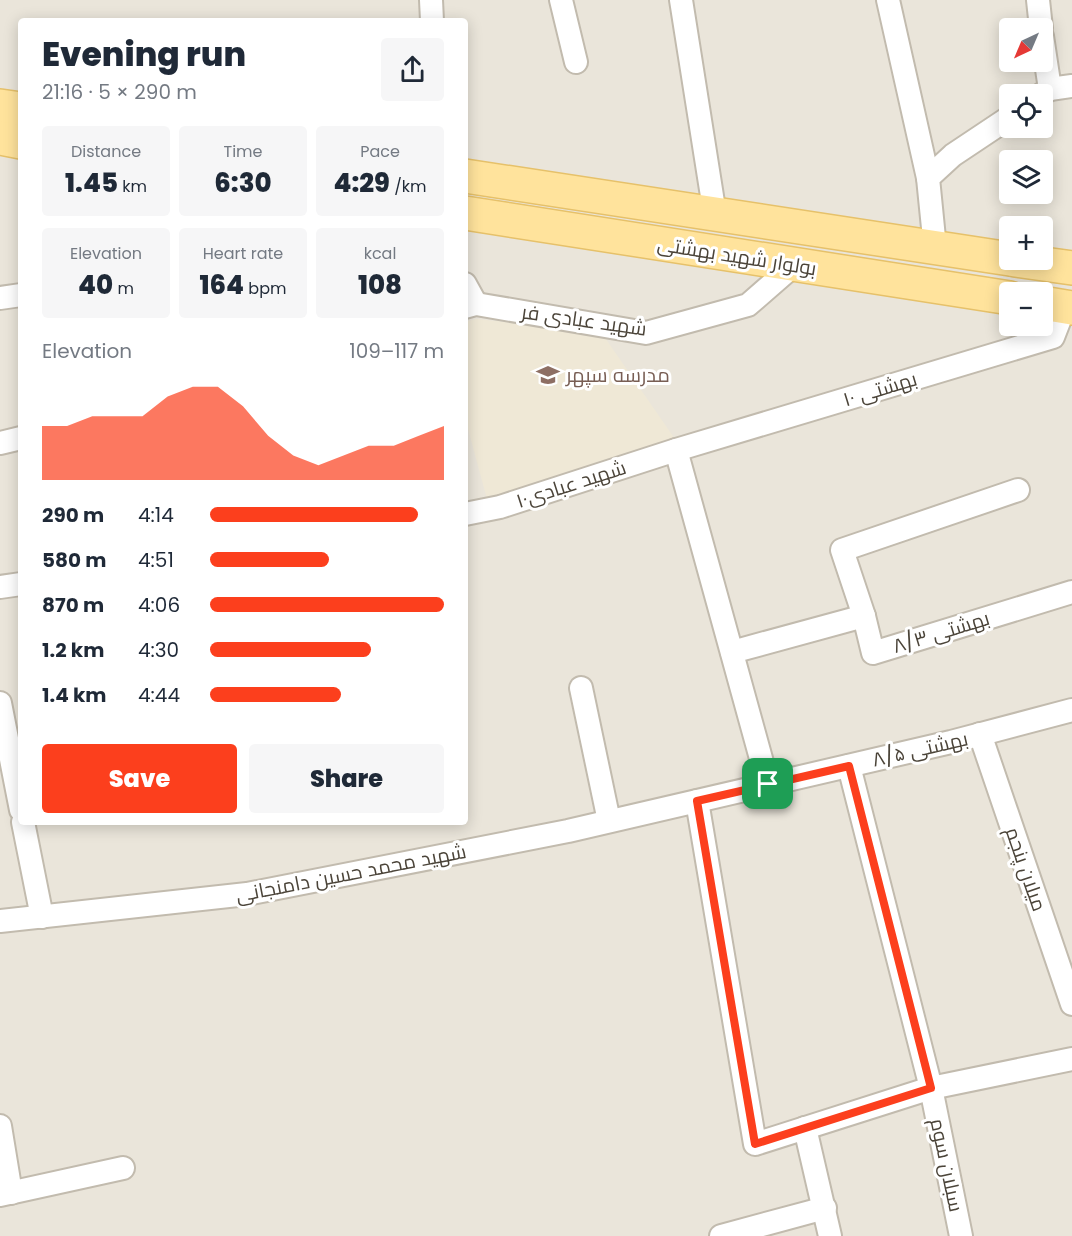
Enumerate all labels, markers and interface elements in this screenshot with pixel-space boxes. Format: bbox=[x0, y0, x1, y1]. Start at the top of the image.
north arrow bbox=[999, 18, 1053, 72]
map controls bbox=[999, 18, 1053, 336]
text: Evening run bbox=[42, 31, 246, 78]
button: share bbox=[381, 38, 444, 101]
text: 21:16 · 5 × 290 m bbox=[42, 78, 197, 106]
button: locate bbox=[999, 84, 1053, 138]
text: Distance bbox=[71, 140, 141, 163]
text: Time bbox=[224, 140, 263, 163]
text: Pace bbox=[360, 140, 400, 163]
button: layers bbox=[999, 150, 1053, 204]
text: 1.45 bbox=[65, 165, 118, 201]
text: 6:30 bbox=[214, 165, 272, 201]
text: 4:29 bbox=[334, 165, 390, 201]
text: km bbox=[118, 175, 147, 198]
text: /km bbox=[390, 175, 426, 198]
button: + bbox=[999, 216, 1053, 270]
street label: بولوار شهید بهشتی bbox=[655, 230, 819, 282]
text: Elevation bbox=[70, 242, 142, 265]
text: Heart rate bbox=[203, 242, 283, 265]
text: kcal bbox=[364, 242, 396, 265]
text: 40 bbox=[78, 267, 113, 303]
text: 164 bbox=[200, 267, 244, 303]
text: 108 bbox=[358, 267, 402, 303]
text: m bbox=[113, 277, 134, 300]
text: bpm bbox=[244, 277, 286, 300]
button: − bbox=[999, 282, 1053, 336]
street label: شهید عبادی فر bbox=[519, 297, 649, 343]
text: Elevation bbox=[42, 337, 132, 365]
text: 109–117 m bbox=[349, 337, 444, 365]
place label: مدرسه سپهر bbox=[565, 361, 670, 389]
school or university icon: مدرسه سپهر bbox=[535, 362, 561, 388]
street label: بهشتی ۱۰ bbox=[840, 365, 920, 413]
street label: شهید عبادی۱۰ bbox=[512, 453, 630, 515]
text: 290 m bbox=[42, 501, 104, 529]
text: 4:14 bbox=[138, 501, 174, 529]
text: 580 m bbox=[42, 546, 106, 574]
text: 4:51 bbox=[138, 546, 174, 574]
text: 870 m bbox=[42, 591, 104, 619]
text: 4:06 bbox=[138, 591, 180, 619]
street label: بهشتی ۸/۳ bbox=[889, 604, 993, 660]
text: 1.2 km bbox=[42, 636, 104, 664]
text: 4:30 bbox=[138, 636, 179, 664]
text: 1.4 km bbox=[42, 681, 106, 709]
text: 4:44 bbox=[138, 681, 180, 709]
street label: بهشتی ۸/۵ bbox=[869, 724, 971, 774]
button: Save bbox=[42, 744, 237, 813]
button: Share bbox=[249, 744, 444, 813]
pin bbox=[742, 758, 793, 809]
icon: arrive bbox=[751, 767, 784, 800]
street label: میلان پنجم bbox=[999, 823, 1053, 915]
street label: شهید محمد حسین دامنجانی bbox=[233, 837, 469, 909]
street label: سبلان سوم bbox=[923, 1116, 971, 1214]

